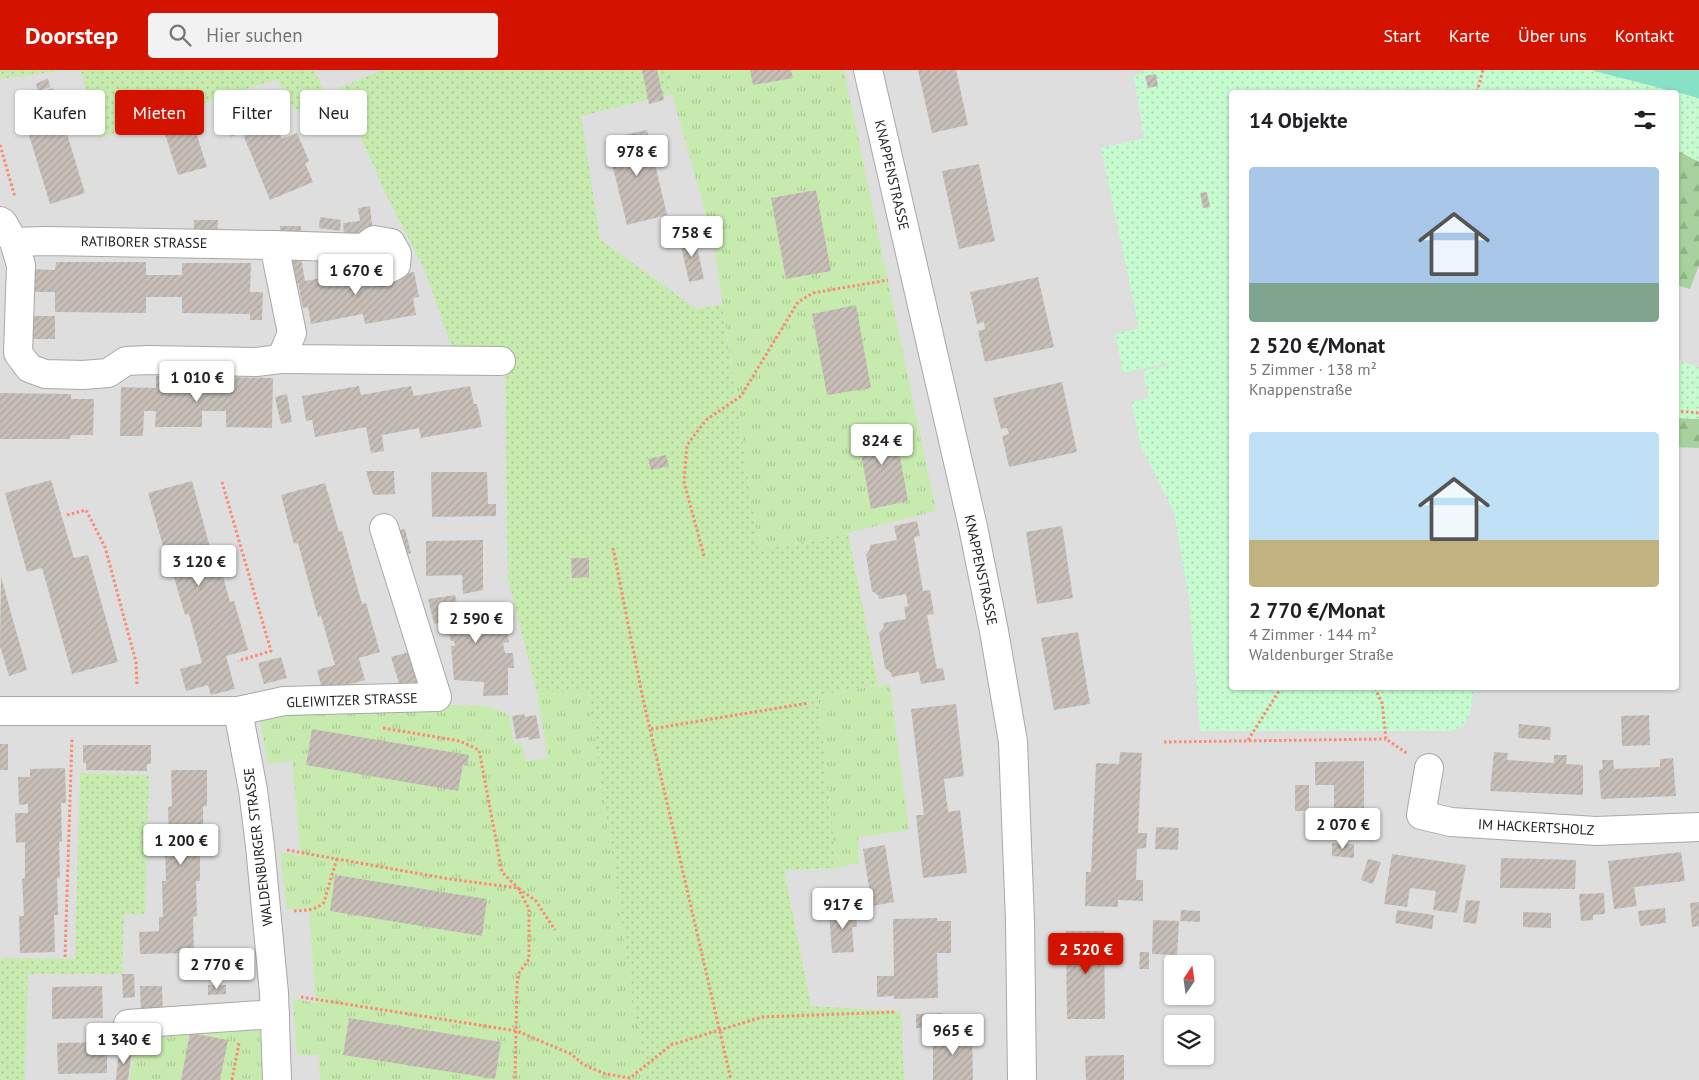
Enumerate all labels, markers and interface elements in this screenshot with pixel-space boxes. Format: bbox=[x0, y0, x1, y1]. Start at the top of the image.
search box bbox=[148, 13, 498, 58]
text: Doorstep bbox=[25, 20, 118, 51]
icon: search bbox=[166, 21, 194, 49]
text: Hier suchen bbox=[206, 23, 303, 47]
text: Start bbox=[1383, 24, 1421, 47]
text: Karte bbox=[1449, 24, 1490, 47]
text: Über uns bbox=[1518, 24, 1587, 47]
text: Kontakt bbox=[1615, 24, 1674, 47]
chip: Kaufen bbox=[15, 90, 105, 135]
chip: Mieten bbox=[115, 90, 204, 135]
chip: Filter bbox=[214, 90, 290, 135]
chip: Neu bbox=[300, 90, 367, 135]
icon: filters bbox=[1631, 106, 1659, 134]
text: 14 Objekte bbox=[1249, 107, 1348, 134]
street label: KNAPPENSTRASSE bbox=[871, 118, 913, 232]
pin: 978 € bbox=[602, 134, 672, 177]
text: 978 € bbox=[617, 141, 657, 161]
icon: home bbox=[1409, 199, 1499, 289]
pin: 758 € bbox=[657, 216, 727, 258]
text: 758 € bbox=[672, 222, 712, 242]
street label: RATIBORER STRASSE bbox=[81, 232, 207, 252]
pin: 1 670 € bbox=[310, 254, 402, 296]
text: 1 670 € bbox=[329, 260, 383, 280]
text: 2 520 €/Monat bbox=[1249, 332, 1385, 359]
text: 5 Zimmer · 138 m² bbox=[1249, 359, 1377, 379]
pin: 1 010 € bbox=[151, 360, 243, 403]
text: 1 010 € bbox=[170, 367, 224, 387]
text: Knappenstraße bbox=[1249, 379, 1352, 399]
pin: 824 € bbox=[847, 424, 917, 466]
text: 824 € bbox=[862, 430, 902, 450]
icon: home bbox=[1409, 464, 1499, 554]
street label: KNAPPENSTRASSE bbox=[961, 513, 1001, 627]
pin: 3 120 € bbox=[153, 544, 245, 587]
text: 3 120 € bbox=[172, 551, 226, 571]
text: 2 770 €/Monat bbox=[1249, 597, 1385, 624]
pin: 2 590 € bbox=[430, 602, 522, 644]
text: 2 590 € bbox=[449, 608, 503, 628]
text: 4 Zimmer · 144 m² bbox=[1249, 624, 1377, 644]
text: Waldenburger Straße bbox=[1249, 644, 1394, 664]
street label: GLEIWITZER STRASSE bbox=[286, 689, 418, 711]
street label: WALDENBURGER STRASSE bbox=[239, 767, 277, 927]
pin: 2 070 € bbox=[1297, 808, 1389, 850]
text: 2 070 € bbox=[1316, 814, 1370, 834]
street label: IM HACKERTSHOLZ bbox=[1477, 815, 1595, 839]
pin: 1 200 € bbox=[135, 824, 227, 866]
text: 1 200 € bbox=[154, 830, 208, 850]
pin: 917 € bbox=[808, 888, 878, 930]
text: 917 € bbox=[823, 894, 863, 914]
pin: 2 520 € bbox=[1040, 932, 1132, 975]
text: 2 520 € bbox=[1059, 939, 1113, 959]
pin: 2 770 € bbox=[171, 948, 263, 990]
text: 2 770 € bbox=[190, 954, 244, 974]
north arrow bbox=[1164, 955, 1214, 1005]
map controls bbox=[1164, 955, 1214, 1065]
pin: 965 € bbox=[918, 1014, 988, 1056]
button: layers bbox=[1164, 1015, 1214, 1065]
text: 965 € bbox=[933, 1020, 973, 1040]
pin: 1 340 € bbox=[78, 1022, 170, 1065]
text: 1 340 € bbox=[97, 1029, 151, 1049]

